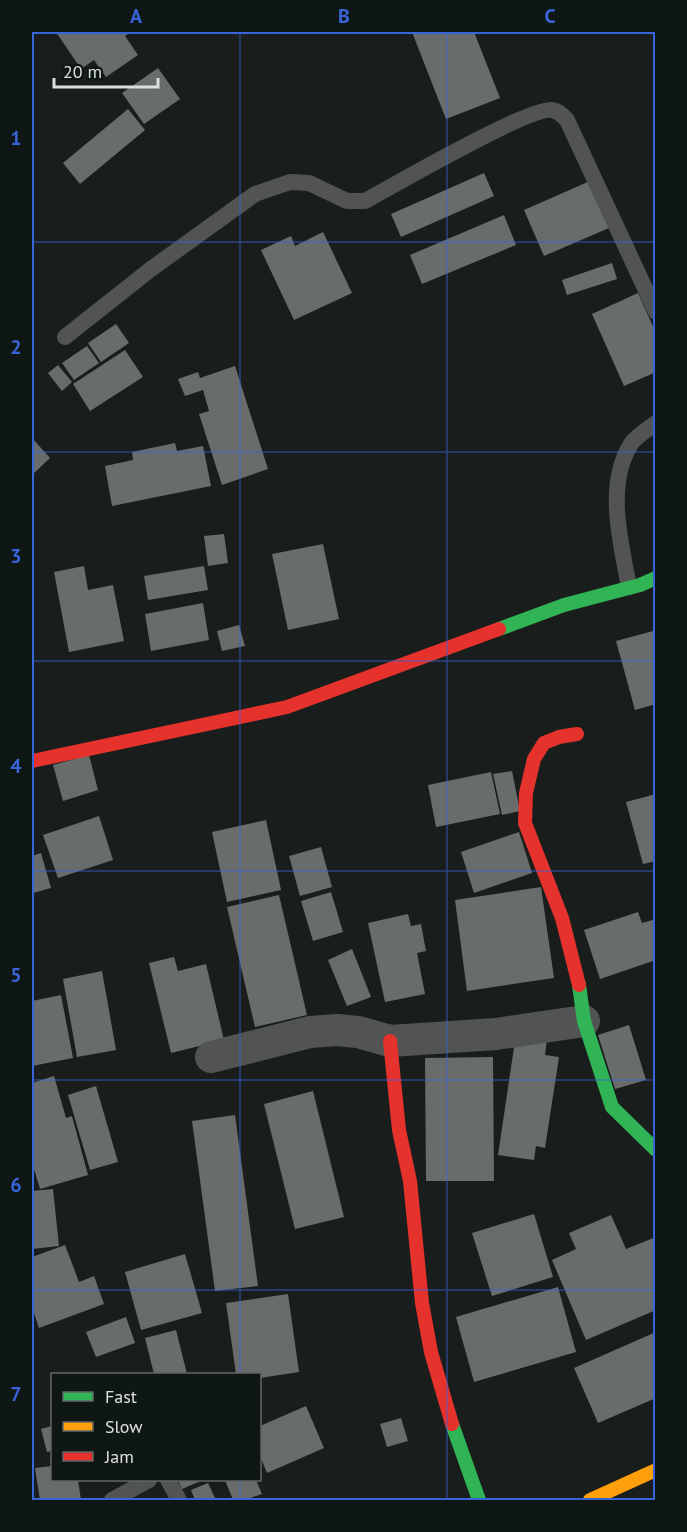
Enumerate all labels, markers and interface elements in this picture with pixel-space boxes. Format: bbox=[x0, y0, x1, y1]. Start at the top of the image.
text: A bbox=[130, 3, 143, 29]
text: B bbox=[338, 3, 350, 29]
text: C bbox=[544, 3, 556, 29]
scale bar bbox=[54, 51, 158, 89]
text: 20 m bbox=[63, 60, 102, 83]
text: 1 bbox=[10, 125, 22, 151]
text: 2 bbox=[10, 334, 22, 360]
text: 3 bbox=[10, 543, 22, 569]
text: 4 bbox=[10, 753, 22, 779]
text: 5 bbox=[10, 962, 22, 988]
text: 6 bbox=[10, 1172, 22, 1198]
legend bbox=[51, 1373, 261, 1481]
text: 7 bbox=[10, 1381, 22, 1407]
text: Fast bbox=[105, 1385, 137, 1408]
text: Slow bbox=[105, 1415, 143, 1438]
text: Jam bbox=[104, 1445, 134, 1468]

